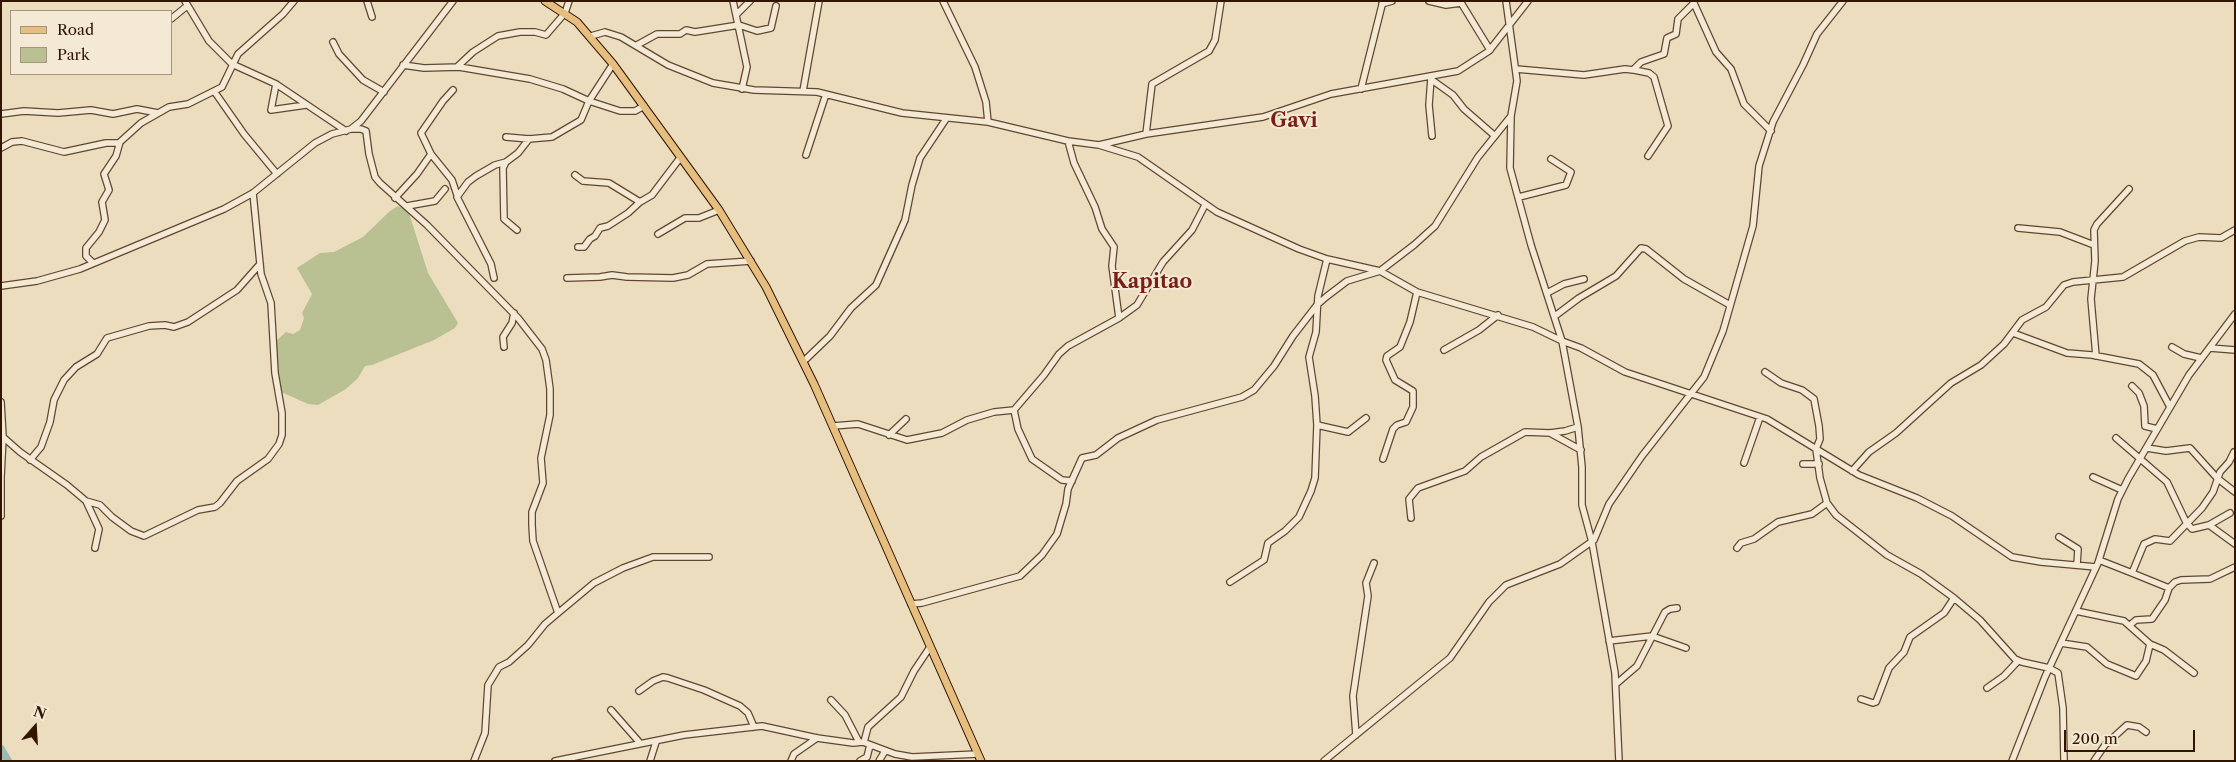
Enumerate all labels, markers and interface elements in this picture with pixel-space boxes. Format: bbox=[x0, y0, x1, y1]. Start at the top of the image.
legend bbox=[10, 10, 172, 75]
text: Road bbox=[57, 20, 94, 39]
text: Park bbox=[57, 45, 90, 64]
district label: Gavi bbox=[1270, 109, 1318, 133]
district label: Kapitao bbox=[1112, 270, 1192, 294]
north arrow bbox=[10, 702, 60, 752]
text: N bbox=[31, 702, 49, 723]
scale bar bbox=[2066, 720, 2197, 752]
text: 200 m bbox=[2072, 729, 2118, 748]

